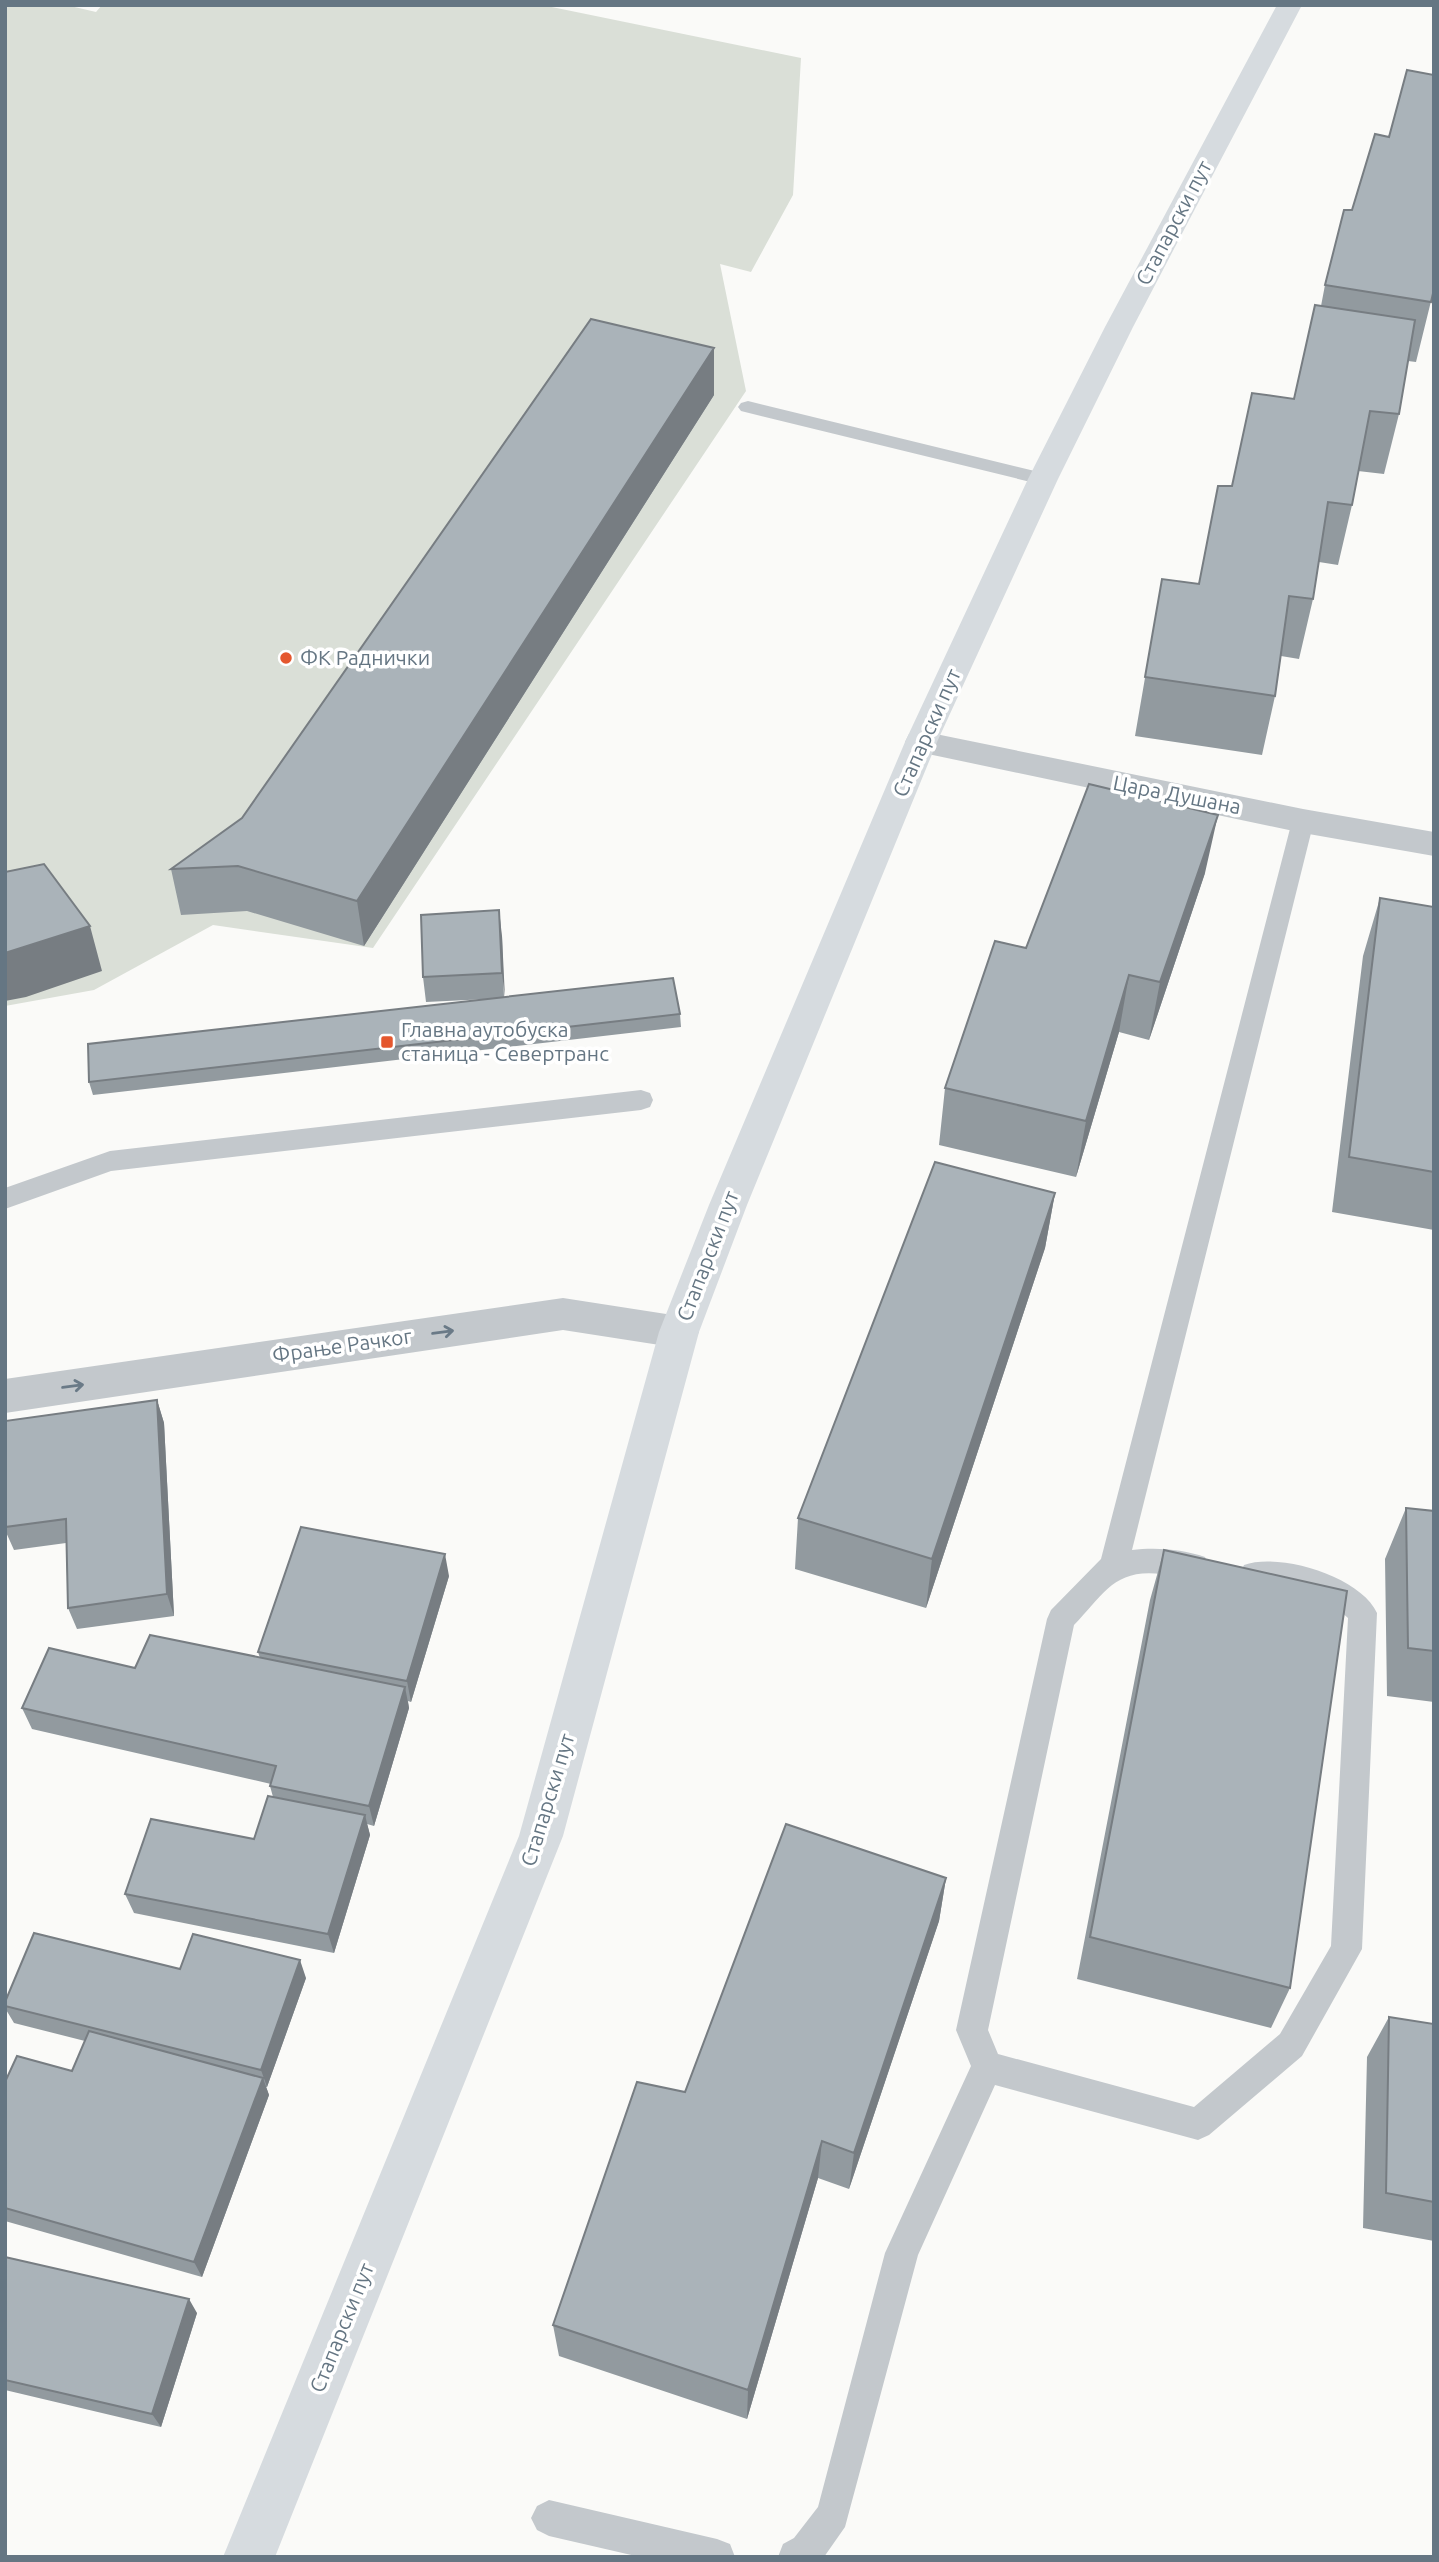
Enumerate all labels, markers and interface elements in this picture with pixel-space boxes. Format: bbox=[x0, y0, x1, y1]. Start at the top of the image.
street label: Стапарски пут bbox=[1130, 156, 1216, 289]
place label: ФК Раднички bbox=[300, 645, 430, 669]
marker: ФК Раднички bbox=[278, 650, 294, 666]
street label: Стапарски пут bbox=[887, 664, 965, 800]
street label: Цара Душана bbox=[1111, 770, 1243, 818]
place label: Главна аутобуска станица - Севертранс bbox=[401, 1017, 609, 1065]
marker: Главна аутобуска станица - Севертранс bbox=[379, 1034, 395, 1050]
street label: Стапарски пут bbox=[671, 1187, 743, 1324]
street label: Фрање Рачког bbox=[271, 1323, 414, 1367]
one-way arrow bbox=[431, 1325, 454, 1338]
one-way arrow bbox=[61, 1379, 84, 1392]
street label: Стапарски пут bbox=[515, 1730, 579, 1869]
street label: Стапарски пут bbox=[304, 2259, 378, 2396]

